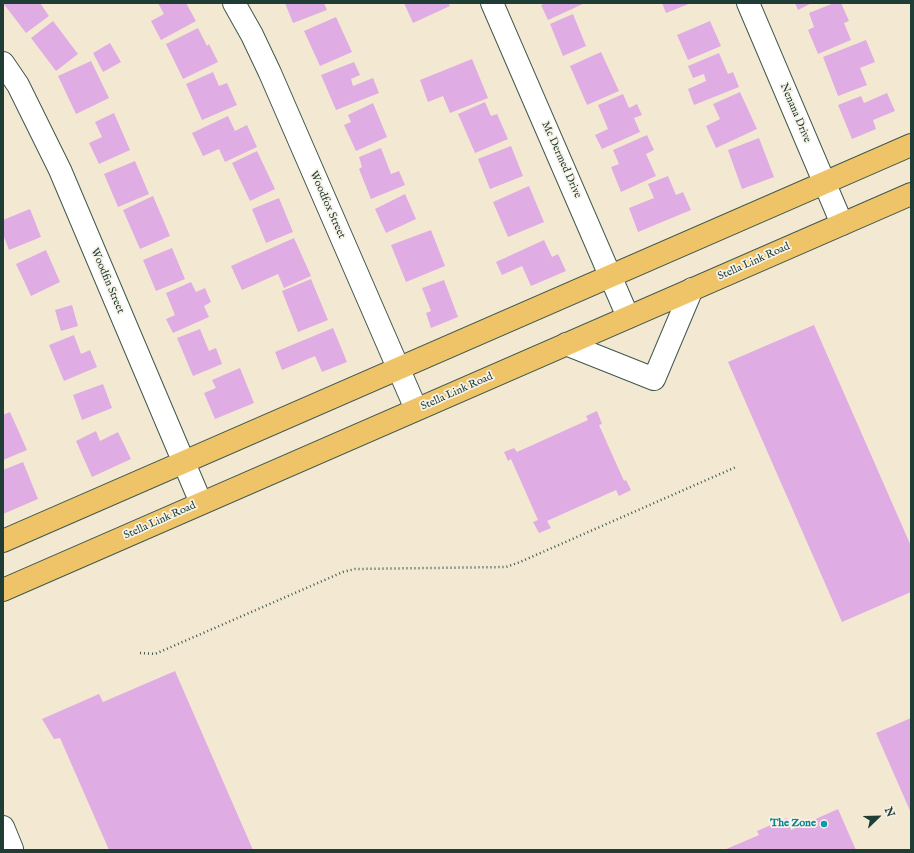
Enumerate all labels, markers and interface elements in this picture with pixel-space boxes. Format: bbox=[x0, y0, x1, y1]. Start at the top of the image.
street label: Nenana Drive bbox=[777, 81, 813, 145]
street label: Mc Dermed Drive bbox=[538, 120, 584, 200]
street label: Woodfox Street bbox=[306, 169, 348, 241]
street label: Stella Link Road bbox=[716, 240, 792, 284]
street label: Woodfin Street bbox=[87, 246, 127, 316]
street label: Stella Link Road bbox=[419, 370, 495, 414]
street label: Stella Link Road bbox=[122, 499, 198, 543]
north arrow bbox=[858, 797, 898, 837]
text: N bbox=[881, 805, 897, 819]
place label: The Zone bbox=[770, 817, 816, 831]
marker: The Zone bbox=[819, 819, 829, 829]

